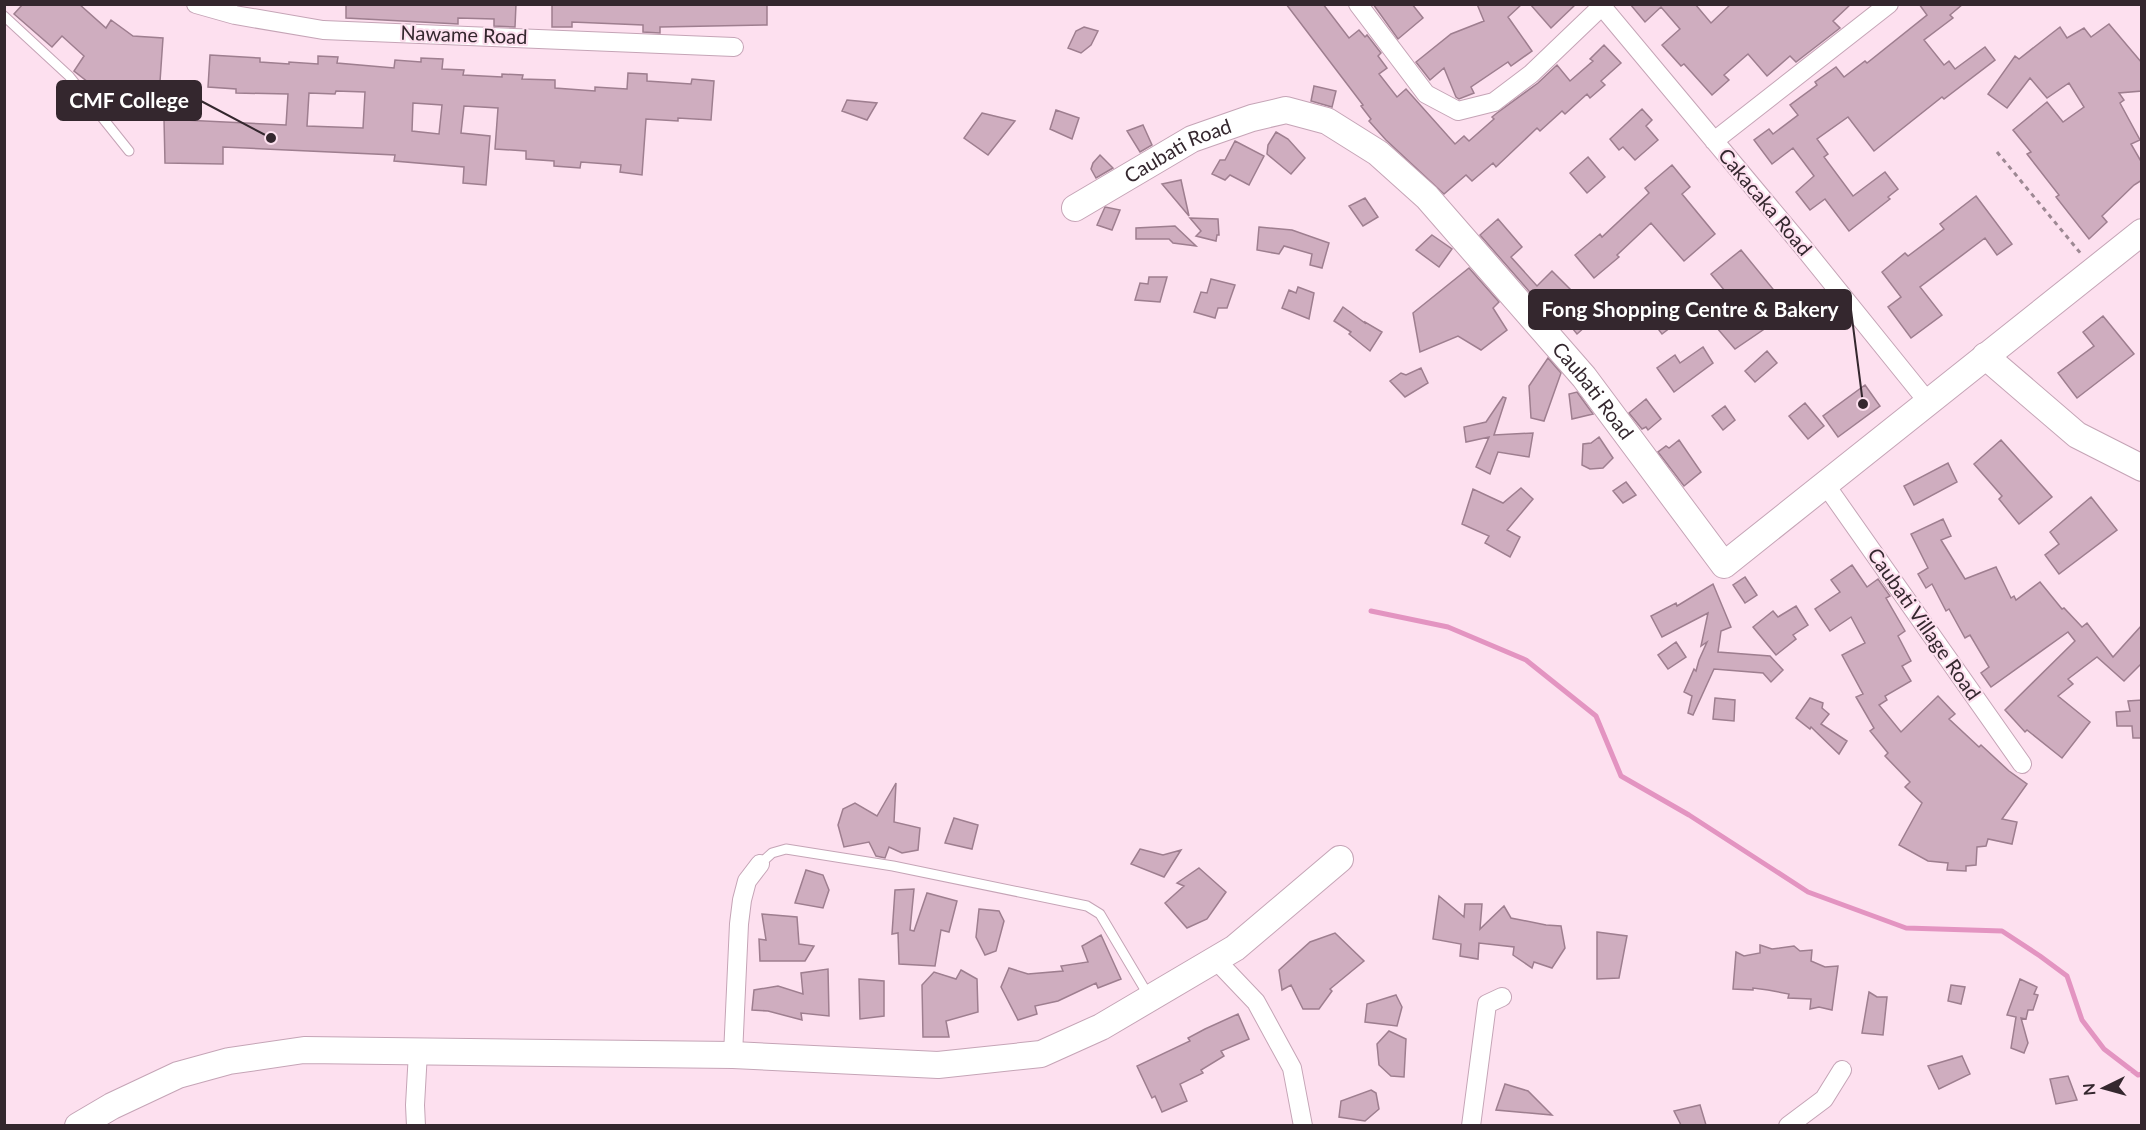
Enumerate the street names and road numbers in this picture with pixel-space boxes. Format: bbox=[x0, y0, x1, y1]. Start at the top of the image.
street label: Nawame Road bbox=[400, 20, 528, 48]
street label: Caubati Road bbox=[1119, 113, 1234, 187]
street label: Cakacaka Road bbox=[1714, 143, 1818, 260]
street label: Caubati Road bbox=[1548, 337, 1639, 444]
street label: Caubati Village Road bbox=[1863, 543, 1986, 704]

